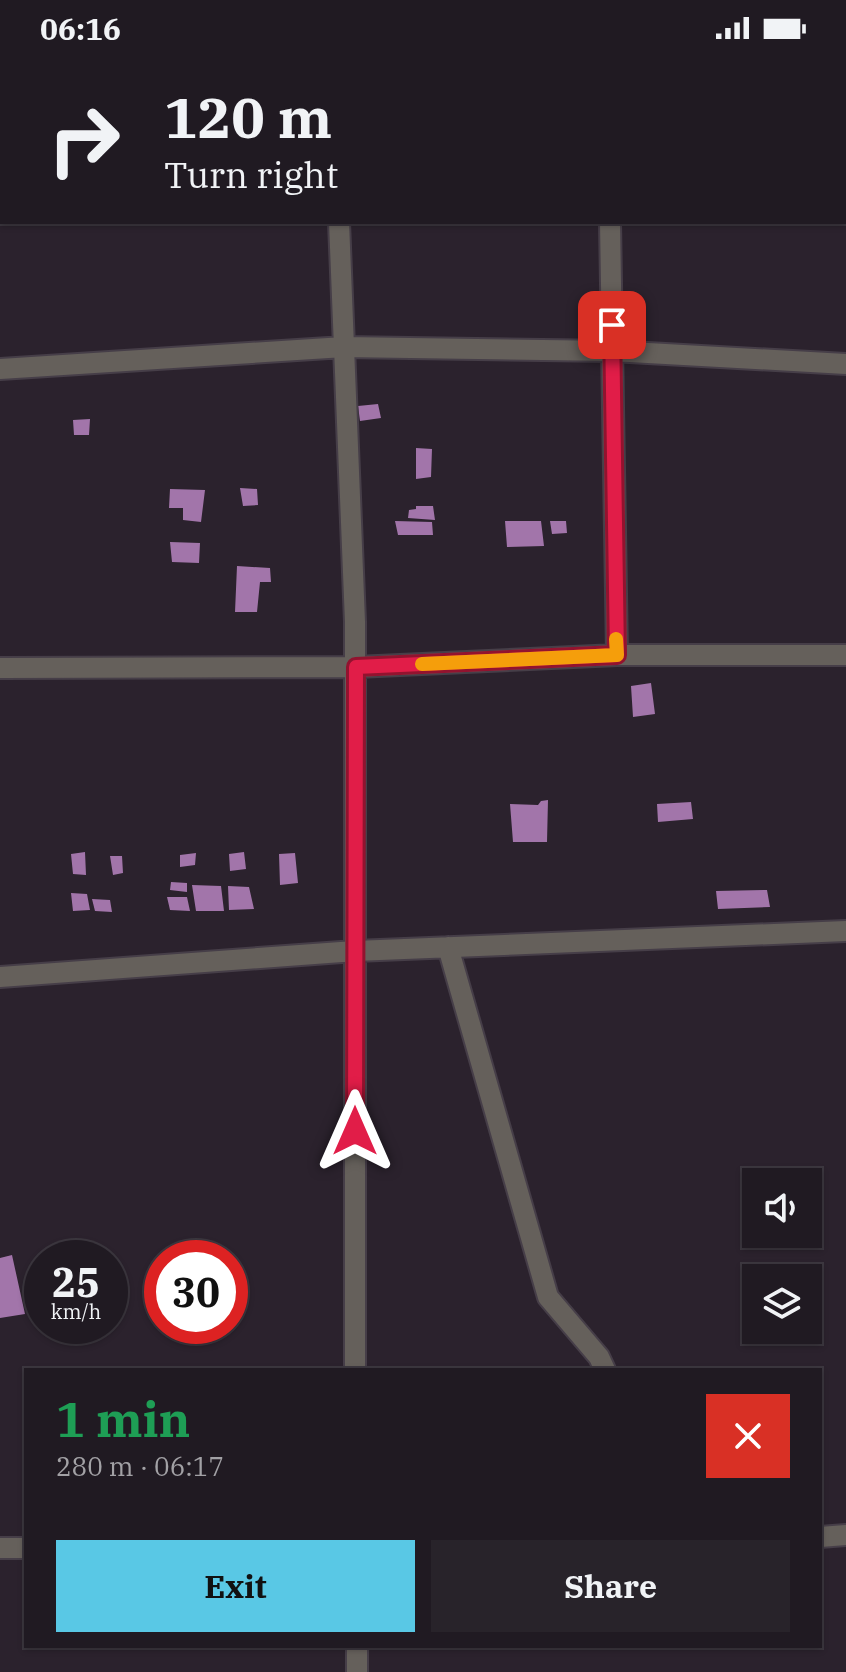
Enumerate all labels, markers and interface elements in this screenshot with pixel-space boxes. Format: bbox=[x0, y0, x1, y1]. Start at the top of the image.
text: 06:16 bbox=[40, 9, 121, 48]
text: 120 m bbox=[164, 81, 332, 153]
icon: right bbox=[32, 88, 136, 192]
text: Turn right bbox=[164, 151, 338, 198]
pin bbox=[578, 291, 646, 359]
icon: arrive bbox=[590, 303, 634, 347]
position arrow bbox=[313, 1089, 397, 1173]
map controls bbox=[742, 1168, 822, 1344]
button: sound bbox=[742, 1168, 822, 1248]
speed limit sign: 30 bbox=[144, 1240, 248, 1344]
text: 25 bbox=[52, 1256, 100, 1308]
button: layers bbox=[742, 1264, 822, 1344]
text: km/h bbox=[51, 1298, 101, 1325]
text: 1 min bbox=[56, 1388, 190, 1450]
button: close bbox=[706, 1394, 790, 1478]
text: 280 m · 06:17 bbox=[56, 1449, 224, 1483]
button: Exit bbox=[56, 1540, 415, 1632]
button: Share bbox=[431, 1540, 790, 1632]

